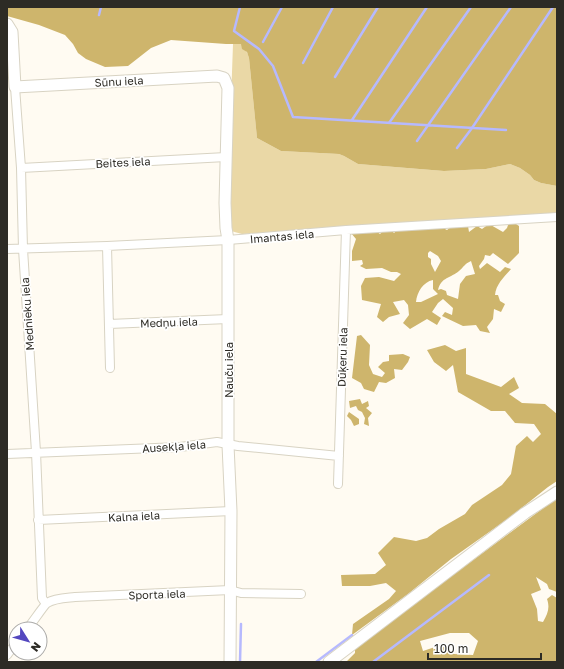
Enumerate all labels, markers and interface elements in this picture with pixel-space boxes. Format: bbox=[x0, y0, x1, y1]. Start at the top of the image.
street label: Sūnu iela bbox=[94, 73, 144, 89]
street label: Beites iela bbox=[95, 154, 151, 170]
street label: Imantas iela bbox=[249, 227, 315, 245]
street label: Mednieku iela bbox=[18, 277, 36, 351]
street label: Medņu iela bbox=[140, 314, 198, 331]
street label: Dūķeru iela bbox=[334, 327, 351, 387]
street label: Nauču iela bbox=[222, 342, 235, 398]
street label: Ausekļa iela bbox=[142, 437, 206, 456]
street label: Kalna iela bbox=[108, 508, 160, 524]
street label: Sporta iela bbox=[128, 587, 186, 601]
north arrow bbox=[8, 621, 48, 661]
scale bar bbox=[428, 635, 541, 661]
text: N bbox=[29, 640, 44, 655]
text: 100 m bbox=[434, 641, 468, 656]

